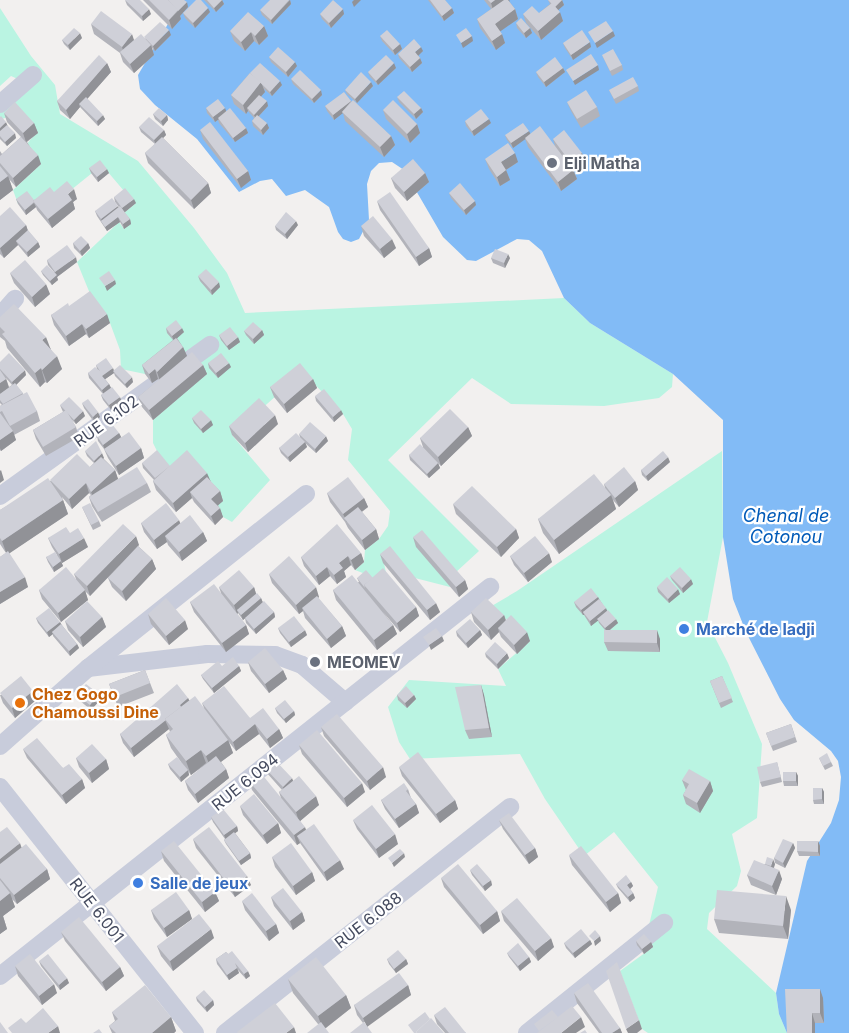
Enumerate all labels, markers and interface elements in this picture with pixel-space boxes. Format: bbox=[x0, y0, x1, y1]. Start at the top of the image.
place label: Elji Matha bbox=[564, 153, 640, 173]
marker: Elji Matha bbox=[545, 156, 559, 170]
street label: RUE 6.102 bbox=[70, 391, 142, 451]
water label: Chenal de Cotonou bbox=[743, 506, 829, 548]
place label: Marché de ladji bbox=[696, 619, 815, 639]
marker: Marché de ladji bbox=[677, 622, 691, 636]
place label: MEOMEV bbox=[327, 652, 401, 672]
marker: MEOMEV bbox=[308, 655, 322, 669]
place label: Chez Gogo Chamoussi Dine bbox=[32, 684, 159, 722]
marker: Chez Gogo Chamoussi Dine bbox=[13, 696, 27, 710]
street label: RUE 6.094 bbox=[208, 749, 282, 815]
place label: Salle de jeux bbox=[150, 873, 248, 893]
street label: RUE 6.001 bbox=[66, 874, 128, 946]
marker: Salle de jeux bbox=[131, 876, 145, 890]
street label: RUE 6.088 bbox=[331, 888, 405, 952]

